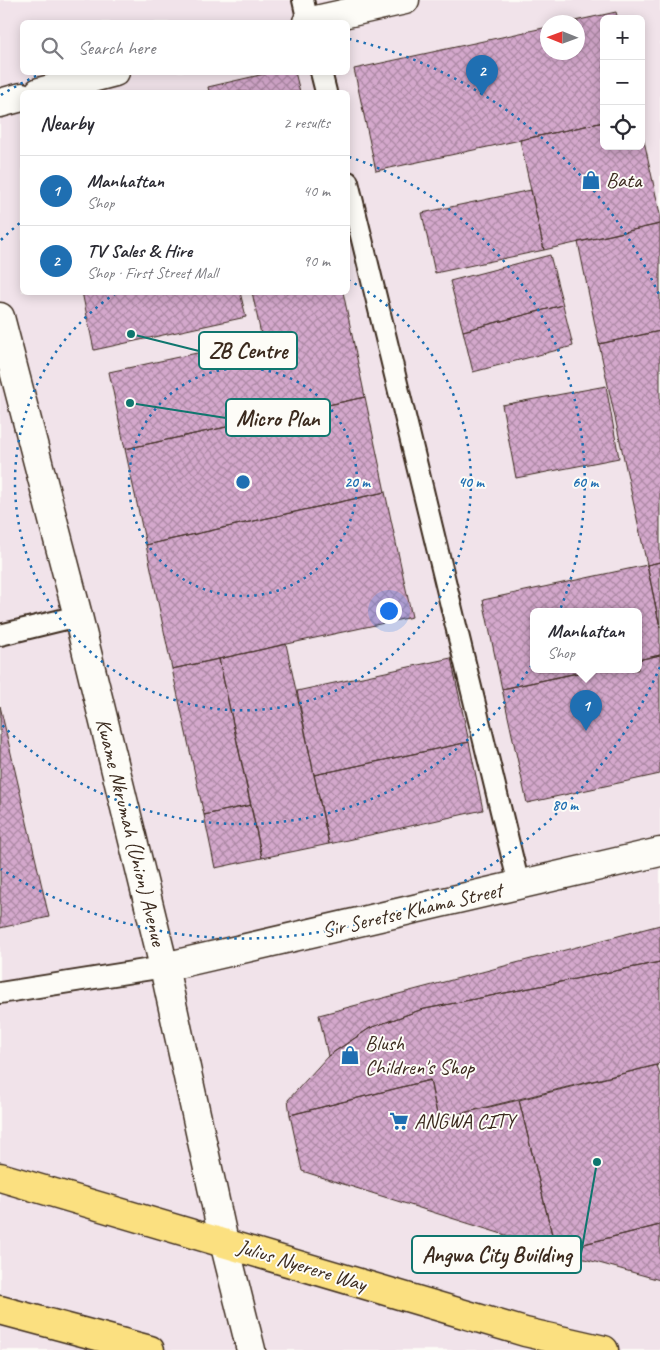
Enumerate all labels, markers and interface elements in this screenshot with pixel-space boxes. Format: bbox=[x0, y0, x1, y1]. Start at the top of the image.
north arrow bbox=[540, 15, 585, 60]
map controls bbox=[600, 15, 645, 150]
button: + bbox=[600, 15, 645, 60]
search box bbox=[20, 20, 350, 75]
icon: search bbox=[38, 34, 66, 62]
text: Search here bbox=[78, 36, 155, 60]
pin: 2 bbox=[466, 55, 498, 96]
button: − bbox=[600, 60, 645, 105]
button: locate bbox=[600, 105, 645, 150]
text: Nearby bbox=[40, 110, 93, 136]
text: 2 results bbox=[283, 113, 330, 133]
place label: Bata bbox=[606, 167, 643, 193]
text: Manhattan bbox=[87, 169, 164, 193]
shop icon: Bata bbox=[580, 169, 602, 191]
text: 1 bbox=[52, 181, 60, 201]
text: 40 m bbox=[303, 181, 330, 201]
text: Shop bbox=[87, 193, 114, 213]
text: TV Sales & Hire bbox=[87, 239, 192, 263]
text: 2 bbox=[52, 251, 60, 271]
text: 90 m bbox=[303, 251, 330, 271]
text: Shop · First Street Mall bbox=[87, 263, 218, 283]
callout: ZB Centre bbox=[199, 332, 297, 369]
text: ZB Centre bbox=[209, 337, 289, 365]
callout: Micro Plan bbox=[226, 399, 330, 436]
text: Micro Plan bbox=[236, 405, 321, 433]
centre of rings bbox=[234, 473, 252, 491]
text: 20 m bbox=[344, 473, 371, 492]
text: 40 m bbox=[458, 473, 485, 492]
text: 60 m bbox=[572, 473, 599, 492]
your location bbox=[376, 598, 402, 624]
popup bbox=[530, 608, 642, 673]
text: Manhattan bbox=[548, 619, 624, 643]
text: Shop bbox=[548, 643, 575, 663]
pin: 1 bbox=[570, 690, 602, 731]
street label: Kwame Nkrumah (Union) Avenue bbox=[90, 716, 172, 950]
text: 80 m bbox=[552, 796, 579, 815]
street label: Sir Seretse Khama Street bbox=[320, 876, 507, 943]
place label: Blush Children's Shop bbox=[365, 1030, 476, 1080]
shop icon: Blush Children's Shop bbox=[339, 1044, 361, 1066]
place label: ANGWA CITY bbox=[414, 1108, 519, 1134]
supermarket icon: ANGWA CITY bbox=[388, 1110, 410, 1132]
street label: Julius Nyerere Way bbox=[233, 1233, 371, 1297]
callout: Angwa City Building bbox=[412, 1236, 581, 1273]
text: Angwa City Building bbox=[422, 1241, 574, 1269]

